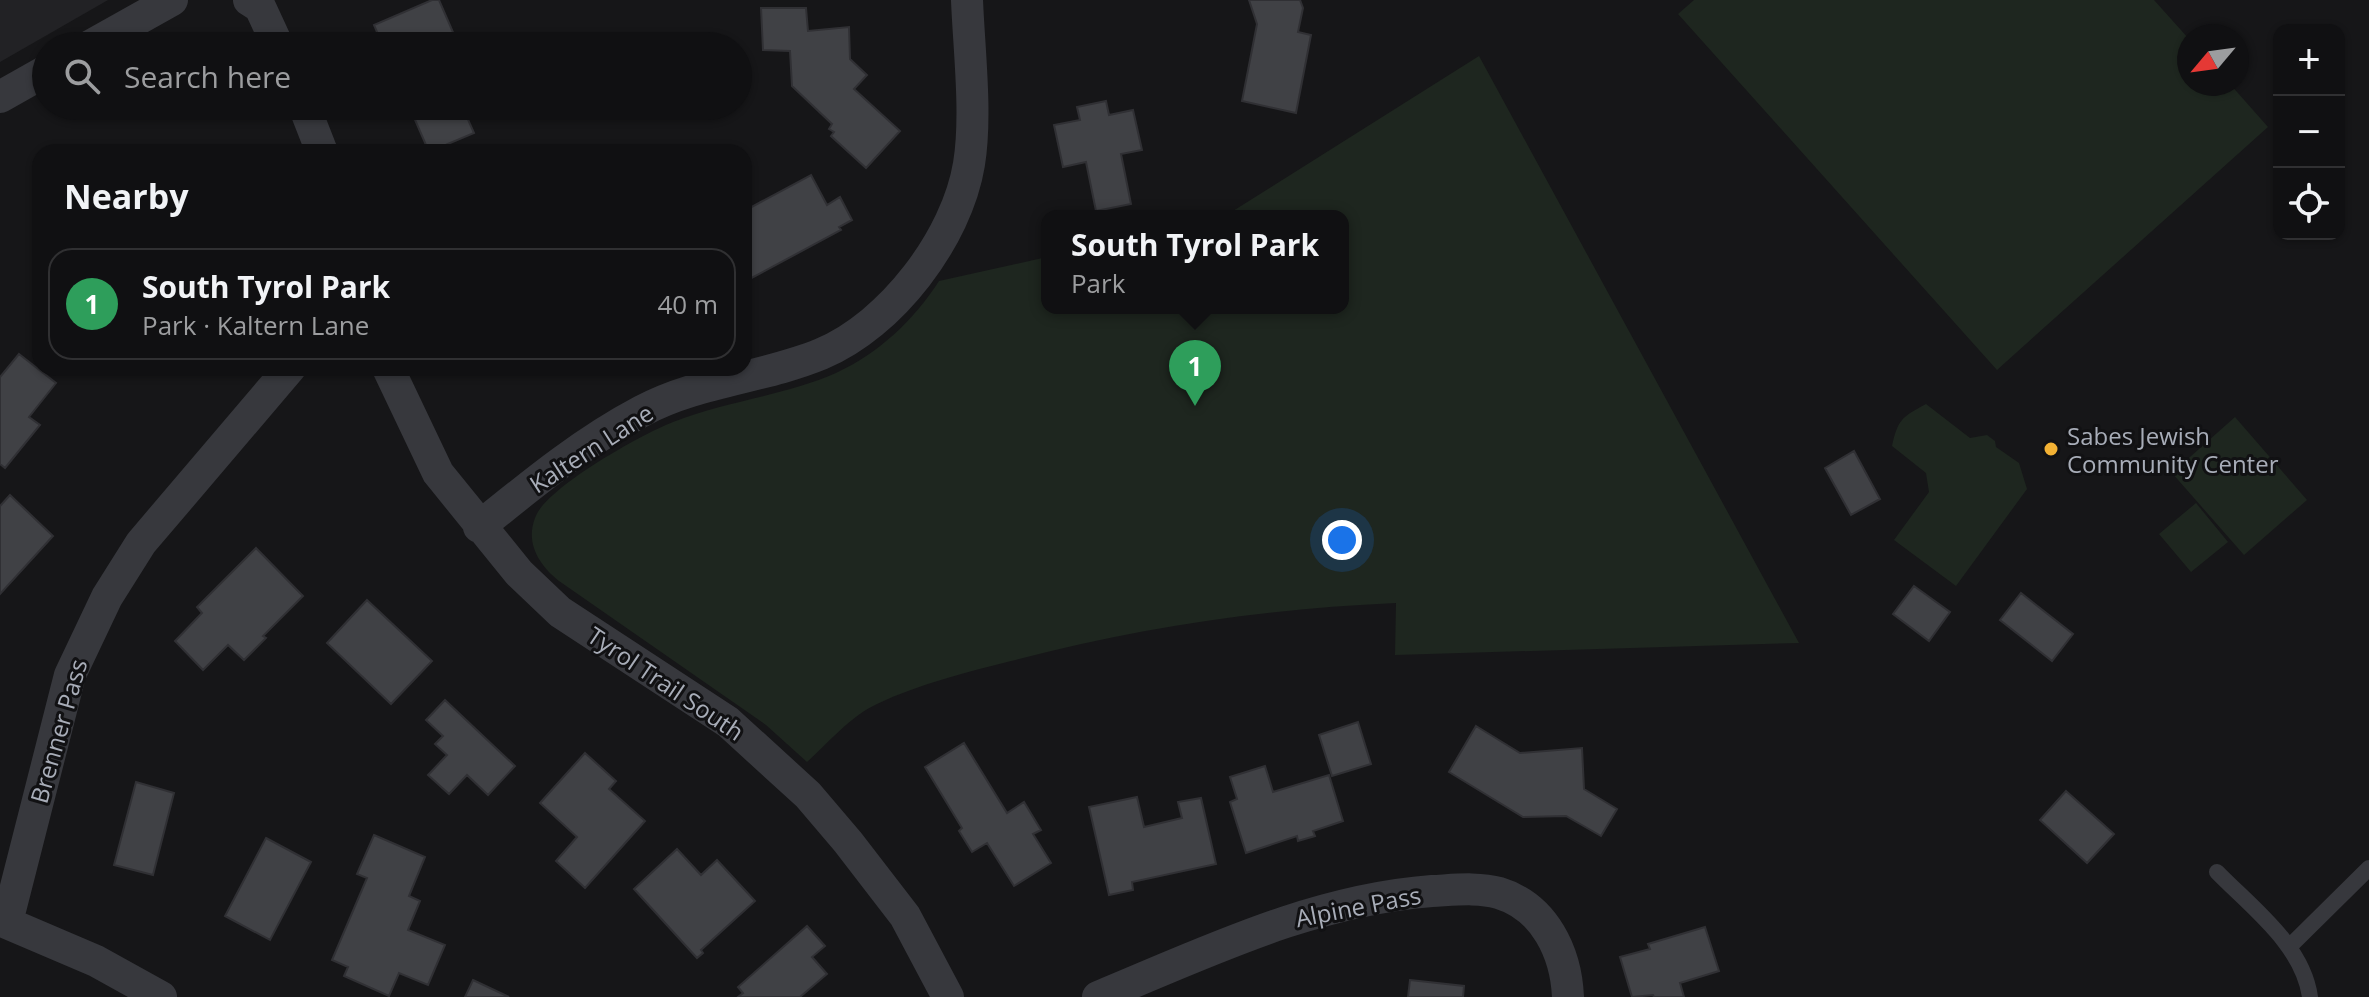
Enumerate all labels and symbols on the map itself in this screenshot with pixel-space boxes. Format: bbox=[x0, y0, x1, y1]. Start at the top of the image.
north arrow bbox=[2177, 24, 2249, 96]
pin: 1 bbox=[1169, 340, 1221, 406]
street label: Kaltern Lane bbox=[523, 396, 659, 500]
place label: Sabes Jewish Community Center bbox=[2067, 419, 2279, 480]
marker: Sabes Jewish Community Center bbox=[2042, 440, 2060, 458]
your location bbox=[1322, 520, 1362, 560]
street label: Tyrol Trail South bbox=[581, 618, 751, 748]
street label: Brenner Pass bbox=[22, 655, 94, 807]
street label: Alpine Pass bbox=[1292, 878, 1424, 934]

